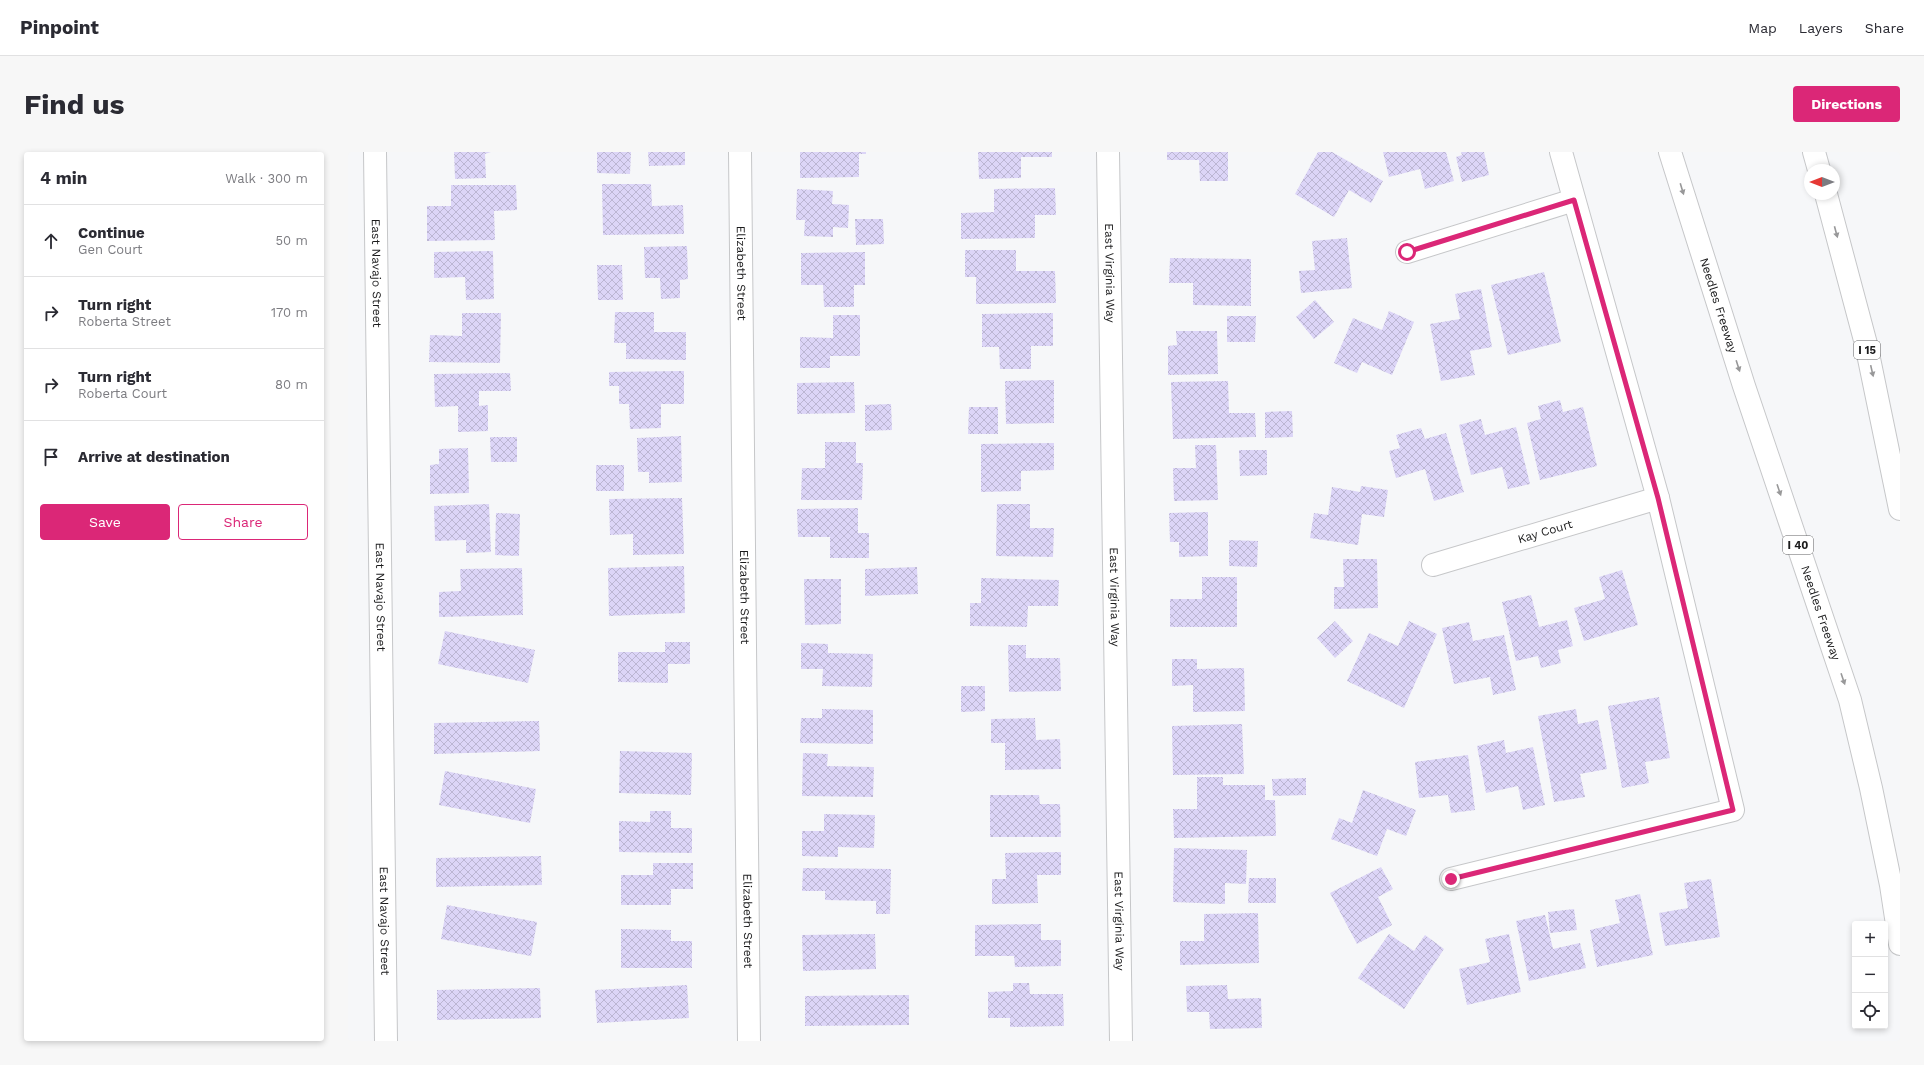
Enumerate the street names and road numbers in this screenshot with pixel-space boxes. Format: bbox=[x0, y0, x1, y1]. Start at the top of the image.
street label: East Navajo Street bbox=[369, 219, 384, 327]
street label: East Virginia Way bbox=[1102, 223, 1118, 324]
street label: Elizabeth Street bbox=[734, 226, 749, 320]
street label: Needles Freeway bbox=[1697, 256, 1740, 356]
road number: I 15 bbox=[1854, 341, 1880, 359]
street label: Kay Court bbox=[1516, 517, 1574, 546]
road number: I 40 bbox=[1783, 536, 1813, 554]
street label: East Navajo Street bbox=[373, 542, 388, 651]
street label: East Virginia Way bbox=[1107, 547, 1122, 648]
street label: Elizabeth Street bbox=[737, 550, 752, 644]
street label: Needles Freeway bbox=[1798, 564, 1843, 663]
street label: East Navajo Street bbox=[377, 866, 392, 975]
street label: East Virginia Way bbox=[1112, 871, 1127, 972]
street label: Elizabeth Street bbox=[740, 874, 755, 968]

